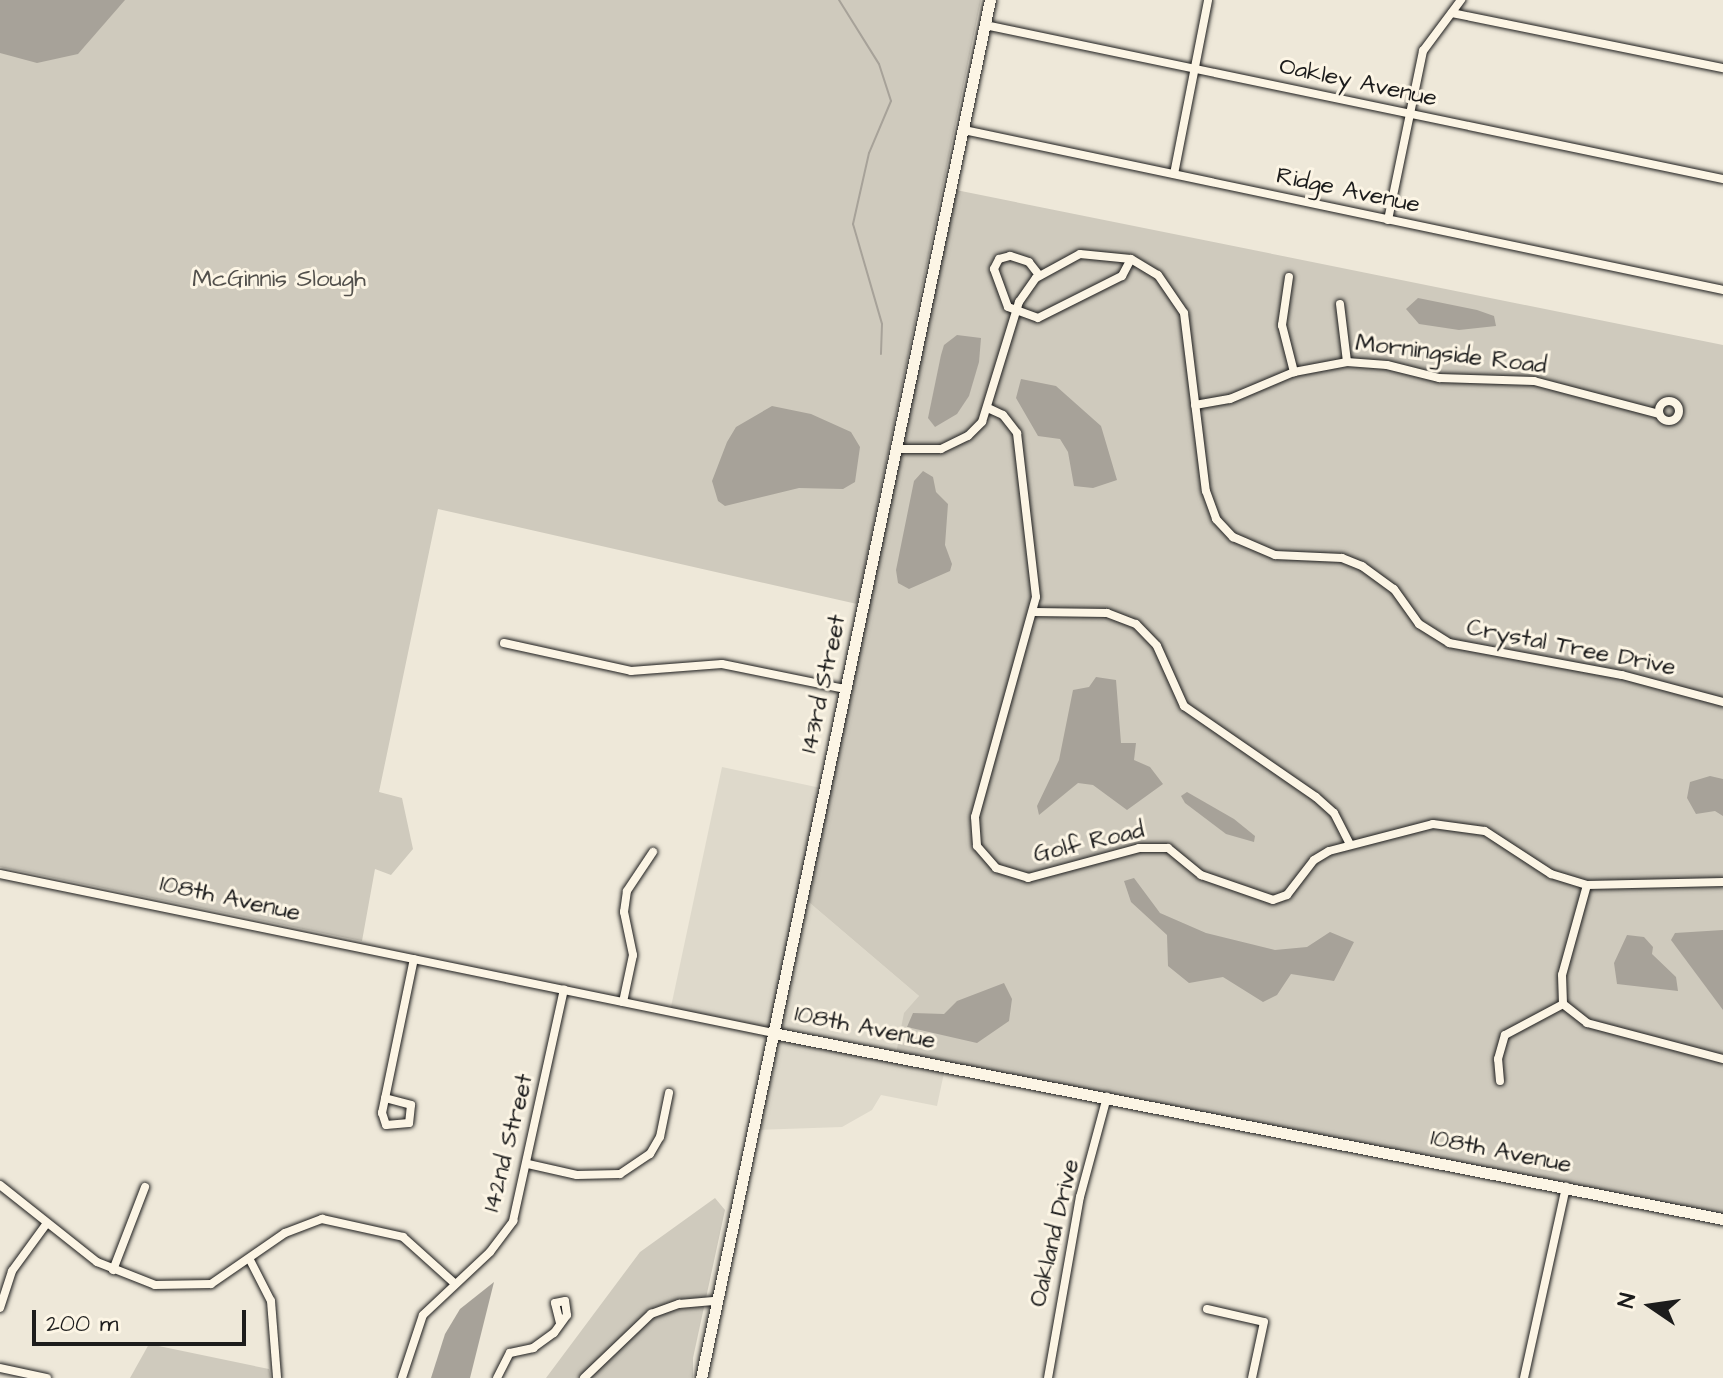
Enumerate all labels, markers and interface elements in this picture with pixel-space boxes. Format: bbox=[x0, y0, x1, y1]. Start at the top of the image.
street label: Oakley Avenue bbox=[1276, 52, 1440, 114]
street label: Ridge Avenue bbox=[1274, 162, 1422, 220]
park label: McGinnis Slough bbox=[192, 266, 366, 294]
street label: Morningside Road bbox=[1354, 329, 1548, 381]
street label: 143rd Street bbox=[795, 612, 853, 756]
street label: Crystal Tree Drive bbox=[1464, 614, 1678, 682]
street label: Golf Road bbox=[1031, 816, 1147, 870]
street label: 108th Avenue bbox=[157, 870, 303, 928]
street label: 108th Avenue bbox=[792, 1000, 938, 1056]
street label: 142nd Street bbox=[478, 1071, 540, 1215]
street label: 108th Avenue bbox=[1428, 1124, 1574, 1180]
street label: Oakland Drive bbox=[1024, 1156, 1086, 1310]
north arrow bbox=[1611, 1266, 1691, 1346]
text: N bbox=[1610, 1290, 1644, 1311]
scale bar bbox=[36, 1294, 250, 1344]
text: 200 m bbox=[46, 1307, 118, 1341]

